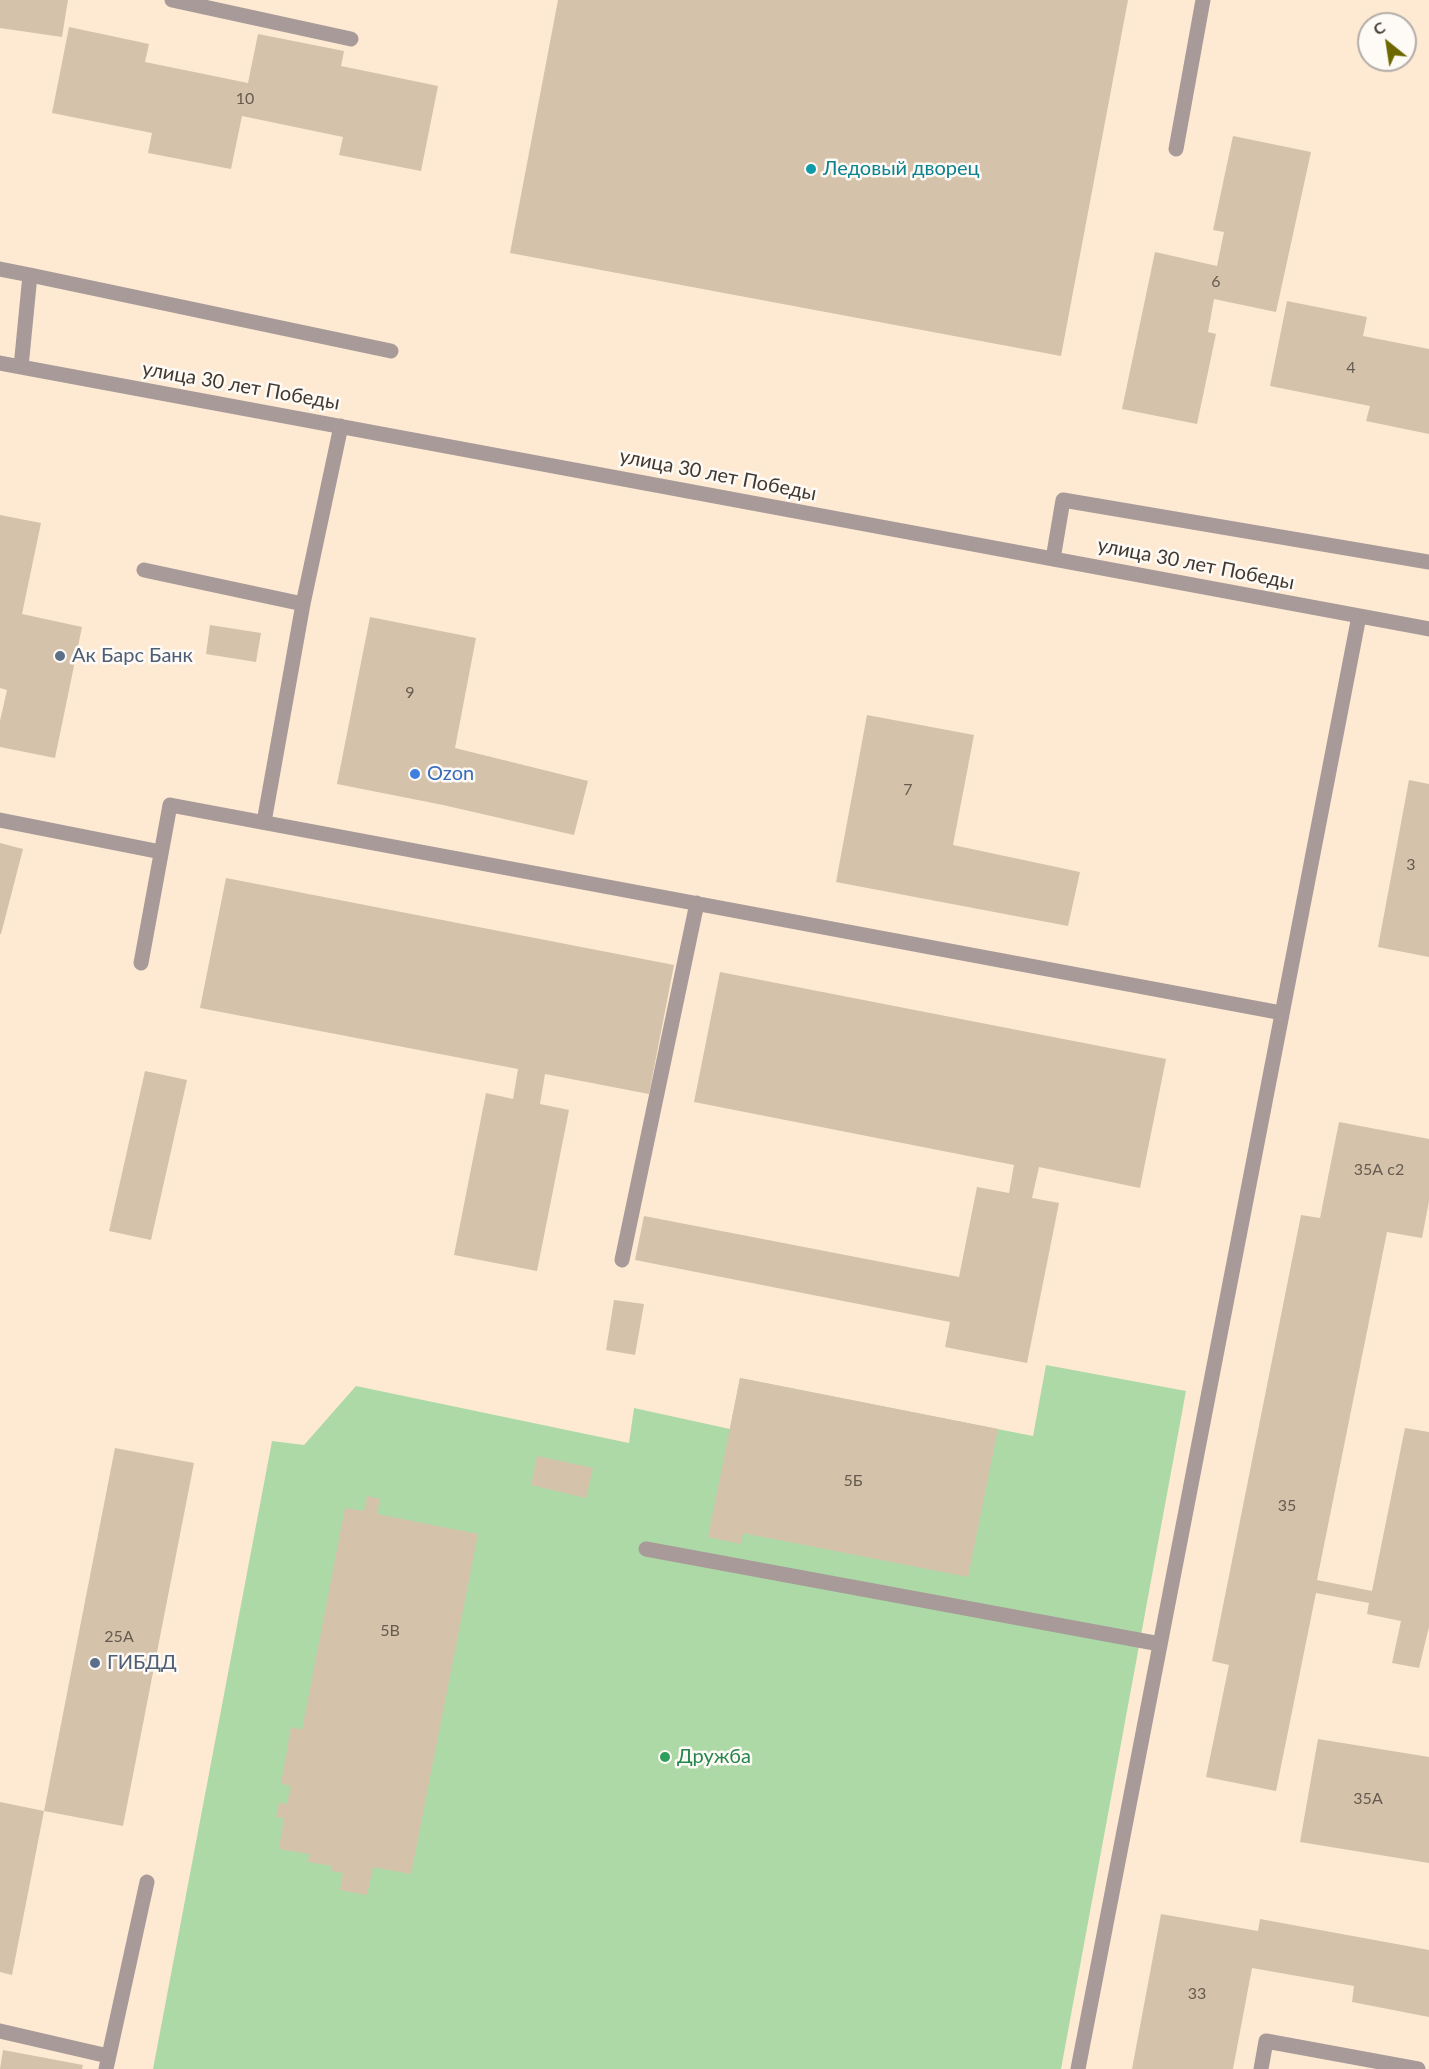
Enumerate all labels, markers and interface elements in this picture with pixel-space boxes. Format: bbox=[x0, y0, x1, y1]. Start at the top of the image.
north arrow bbox=[1357, 12, 1417, 72]
text: С bbox=[1369, 17, 1388, 39]
house number: 10 bbox=[236, 89, 254, 109]
place label: Ледовый дворец bbox=[823, 157, 980, 181]
marker: Ледовый дворец bbox=[804, 162, 818, 176]
house number: 6 bbox=[1211, 272, 1221, 292]
street label: улица 30 лет Победы bbox=[140, 357, 342, 415]
house number: 4 bbox=[1346, 358, 1356, 378]
street label: улица 30 лет Победы bbox=[617, 444, 819, 506]
street label: улица 30 лет Победы bbox=[1095, 533, 1297, 595]
place label: Ак Барс Банк bbox=[72, 644, 193, 668]
marker: Ак Барс Банк bbox=[53, 649, 67, 663]
house number: 9 bbox=[405, 683, 415, 703]
place label: Ozon bbox=[427, 762, 474, 786]
marker: Ozon bbox=[408, 767, 422, 781]
house number: 7 bbox=[903, 780, 913, 800]
house number: 3 bbox=[1406, 855, 1416, 875]
house number: 35А с2 bbox=[1354, 1160, 1404, 1180]
house number: 5Б bbox=[843, 1471, 863, 1491]
house number: 35 bbox=[1278, 1496, 1296, 1516]
house number: 5В bbox=[380, 1621, 400, 1641]
house number: 25А bbox=[104, 1627, 134, 1647]
place label: ГИБДД bbox=[107, 1651, 177, 1675]
marker: ГИБДД bbox=[88, 1656, 102, 1670]
place label: Дружба bbox=[677, 1745, 751, 1769]
marker: Дружба bbox=[658, 1750, 672, 1764]
house number: 35А bbox=[1353, 1789, 1383, 1809]
house number: 33 bbox=[1188, 1984, 1206, 2004]

